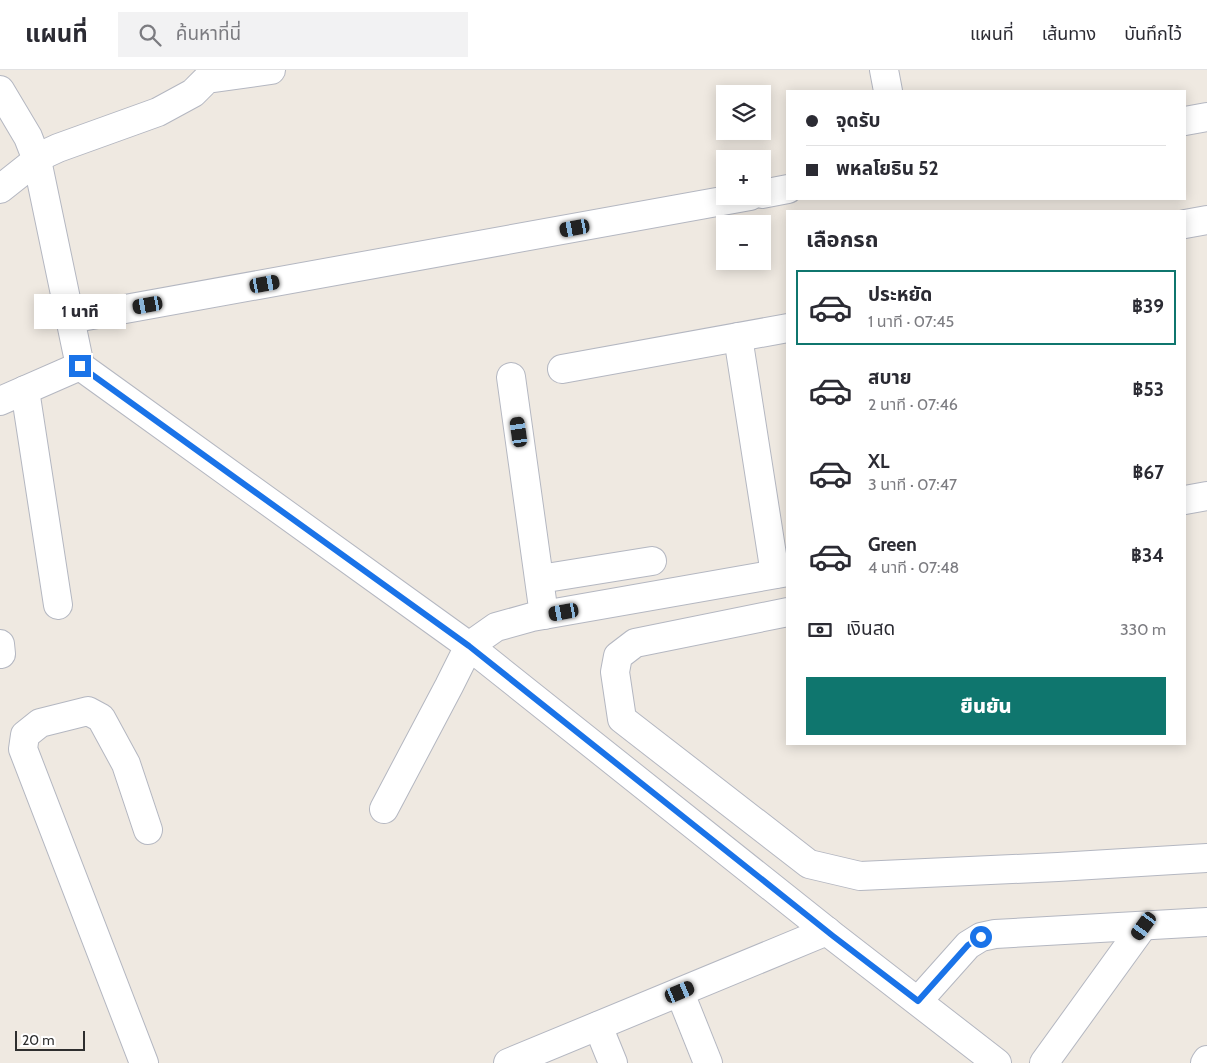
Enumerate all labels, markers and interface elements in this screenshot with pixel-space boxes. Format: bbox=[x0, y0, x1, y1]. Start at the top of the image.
search box bbox=[118, 12, 468, 57]
text: แผนที่ bbox=[25, 19, 88, 48]
icon: search bbox=[136, 21, 164, 49]
text: ค้นหาที่นี่ bbox=[176, 22, 241, 45]
text: แผนที่ bbox=[970, 23, 1014, 45]
text: เส้นทาง bbox=[1042, 23, 1096, 45]
text: บันทึกไว้ bbox=[1124, 23, 1182, 45]
map controls bbox=[716, 85, 771, 270]
button: layers bbox=[716, 85, 771, 140]
text: จุดรับ bbox=[836, 109, 881, 132]
button: + bbox=[716, 150, 771, 205]
text: พหลโยธิน 52 bbox=[836, 157, 939, 180]
button: − bbox=[716, 215, 771, 270]
car bbox=[558, 218, 591, 238]
text: เลือกรถ bbox=[806, 226, 879, 253]
car bbox=[248, 274, 281, 294]
text: ประหยัด bbox=[868, 283, 932, 306]
icon: car bbox=[808, 285, 853, 330]
callout: 1 นาที bbox=[34, 294, 126, 328]
car bbox=[131, 295, 164, 315]
text: ฿39 bbox=[1132, 295, 1164, 318]
text: 1 นาที bbox=[61, 302, 99, 321]
text: 1 นาที · 07:45 bbox=[868, 312, 954, 331]
route end bbox=[69, 355, 91, 377]
text: สบาย bbox=[868, 366, 912, 389]
icon: car bbox=[808, 368, 853, 413]
text: ฿53 bbox=[1132, 378, 1164, 401]
text: 2 นาที · 07:46 bbox=[868, 395, 958, 414]
car bbox=[509, 416, 528, 448]
text: XL bbox=[868, 450, 889, 473]
icon: car bbox=[808, 451, 853, 496]
text: ฿67 bbox=[1133, 461, 1164, 484]
text: 3 นาที · 07:47 bbox=[868, 475, 957, 494]
text: Green bbox=[868, 533, 917, 556]
icon: car bbox=[808, 534, 853, 579]
text: ฿34 bbox=[1131, 544, 1164, 567]
text: 4 นาที · 07:48 bbox=[868, 558, 959, 577]
car bbox=[547, 602, 580, 622]
icon: cash bbox=[806, 616, 834, 644]
text: เงินสด bbox=[846, 617, 895, 640]
text: 330 m bbox=[1120, 620, 1166, 639]
button: ยืนยัน bbox=[806, 677, 1166, 735]
car bbox=[1129, 909, 1158, 943]
route start bbox=[970, 926, 992, 948]
car bbox=[663, 979, 696, 1005]
scale bar bbox=[15, 1028, 85, 1051]
text: 20 m bbox=[22, 1031, 55, 1049]

